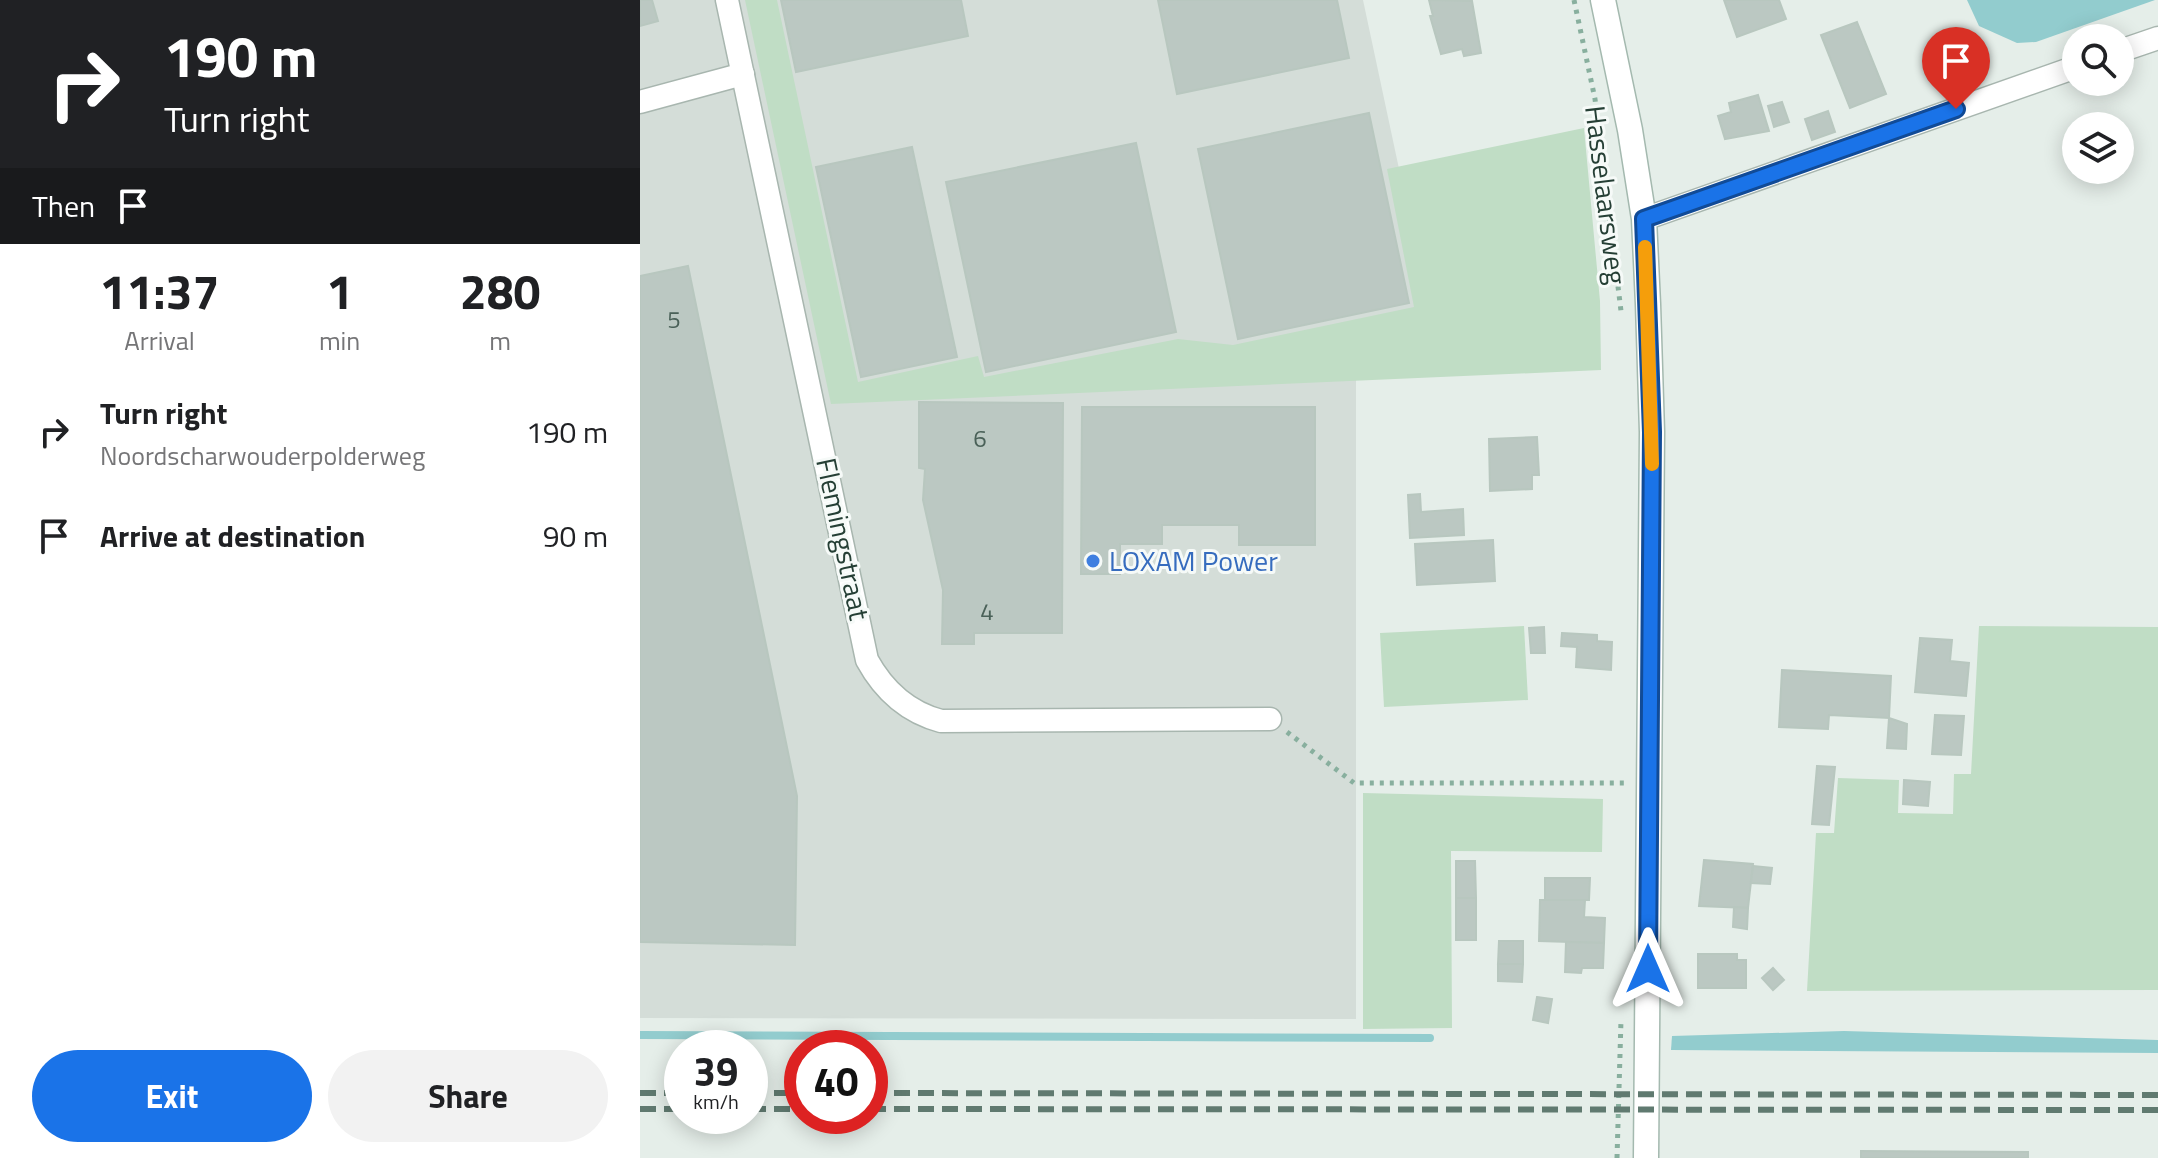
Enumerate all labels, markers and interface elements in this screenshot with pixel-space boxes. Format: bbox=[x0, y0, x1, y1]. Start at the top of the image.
text: 190 m bbox=[164, 14, 317, 99]
map controls bbox=[2062, 24, 2134, 184]
button: search bbox=[2062, 24, 2134, 96]
pin bbox=[1922, 27, 1990, 109]
icon: right bbox=[32, 32, 136, 136]
icon: arrive bbox=[1934, 39, 1978, 83]
text: Turn right bbox=[164, 91, 309, 146]
street label: Hasselaarsweg bbox=[1574, 103, 1639, 287]
button: layers bbox=[2062, 112, 2134, 184]
text: Then bbox=[32, 183, 95, 229]
icon: arrive bbox=[111, 184, 155, 228]
text: 11:37 bbox=[100, 255, 219, 328]
text: 1 bbox=[326, 255, 353, 328]
text: 280 bbox=[460, 255, 540, 328]
house number: 5 bbox=[667, 301, 681, 337]
text: Arrival bbox=[124, 321, 195, 360]
text: min bbox=[319, 321, 360, 360]
text: m bbox=[489, 321, 511, 360]
text: Turn right bbox=[100, 390, 228, 436]
text: 190 m bbox=[526, 409, 608, 455]
icon: right bbox=[32, 410, 76, 454]
house number: 6 bbox=[973, 420, 987, 456]
text: Noordscharwouderpolderweg bbox=[100, 436, 425, 475]
street label: Flemingstraat bbox=[805, 454, 882, 624]
text: Arrive at destination bbox=[100, 513, 365, 559]
text: 90 m bbox=[543, 513, 608, 559]
icon: arrive bbox=[32, 514, 76, 558]
place label: LOXAM Power bbox=[1109, 539, 1278, 582]
marker: LOXAM Power bbox=[1084, 552, 1102, 570]
house number: 4 bbox=[980, 593, 994, 629]
position arrow bbox=[1606, 927, 1690, 1011]
speed limit sign: 40 bbox=[784, 1030, 888, 1134]
text: 39 bbox=[694, 1041, 738, 1102]
button: Exit bbox=[32, 1050, 312, 1142]
button: Share bbox=[328, 1050, 608, 1142]
text: km/h bbox=[693, 1086, 739, 1117]

